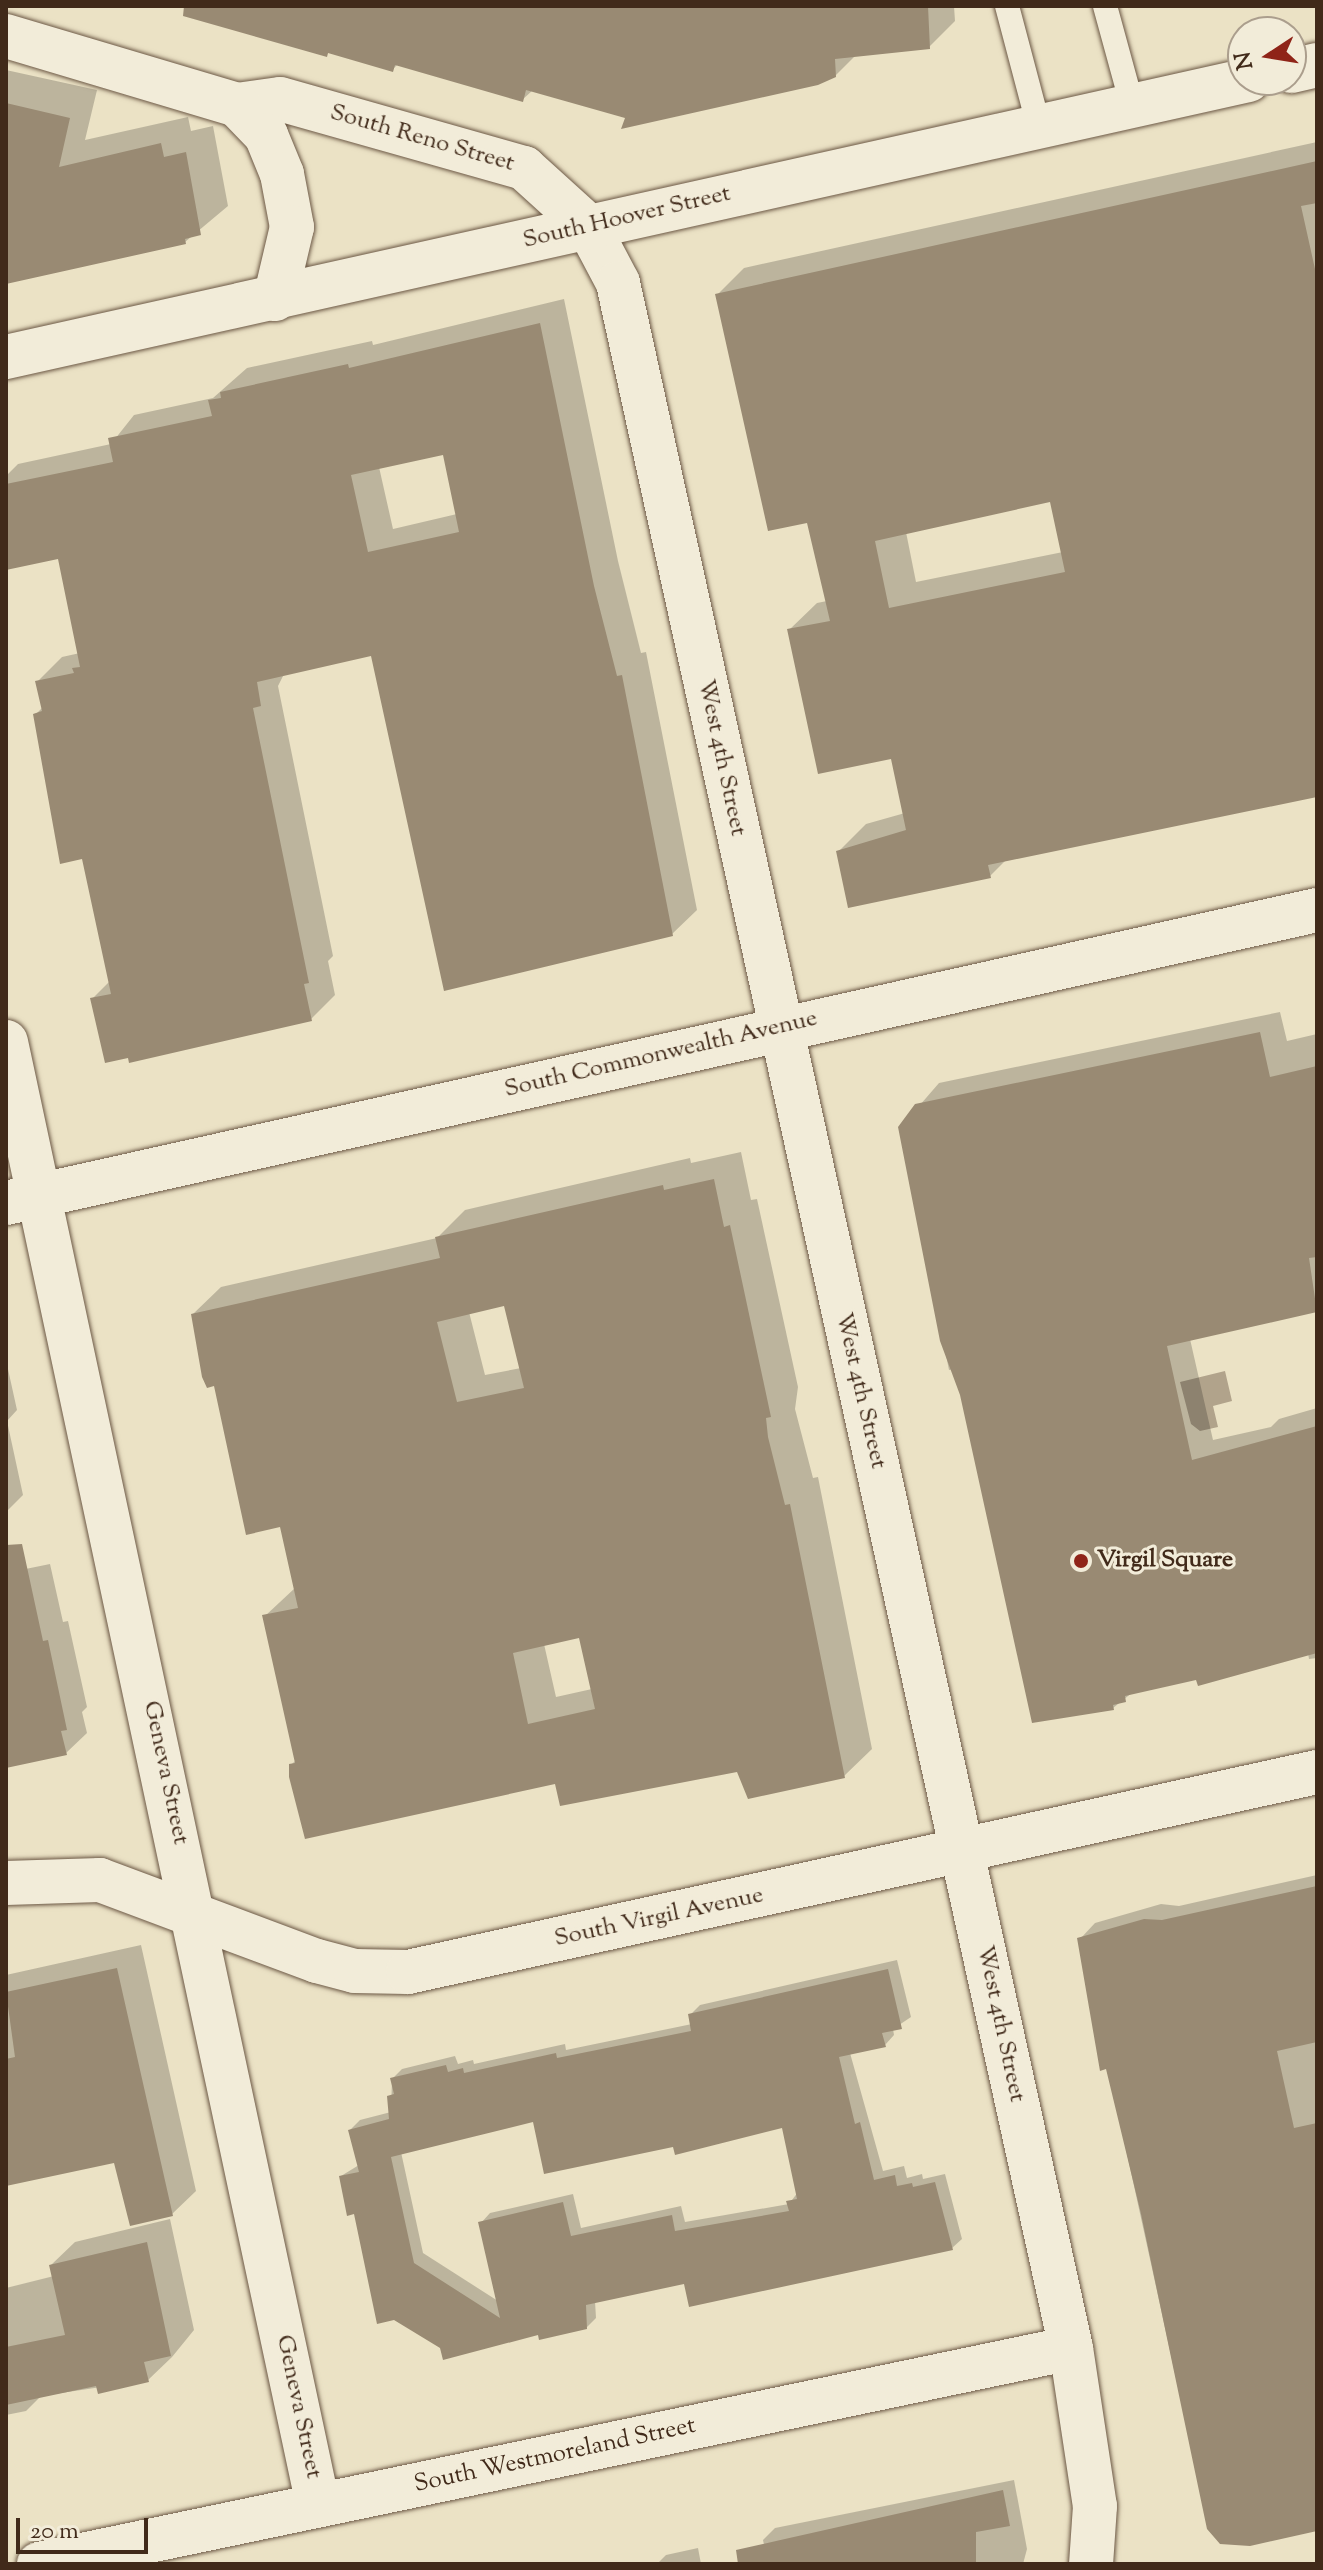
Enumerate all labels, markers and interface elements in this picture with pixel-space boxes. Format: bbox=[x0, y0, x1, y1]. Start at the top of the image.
north arrow bbox=[1227, 16, 1307, 96]
text: N bbox=[1228, 49, 1263, 72]
street label: South Reno Street bbox=[326, 99, 518, 179]
street label: South Hoover Street bbox=[520, 180, 734, 256]
street label: West 4th Street bbox=[690, 677, 752, 839]
street label: South Commonwealth Avenue bbox=[502, 1005, 820, 1105]
street label: West 4th Street bbox=[828, 1310, 892, 1472]
place label: Virgil Square bbox=[1097, 1547, 1233, 1575]
marker: Virgil Square bbox=[1072, 1552, 1090, 1570]
street label: Geneva Street bbox=[136, 1698, 194, 1848]
street label: South Virgil Avenue bbox=[552, 1882, 766, 1954]
street label: West 4th Street bbox=[969, 1943, 1031, 2105]
street label: Geneva Street bbox=[269, 2332, 327, 2482]
street label: South Westmoreland Street bbox=[412, 2412, 698, 2500]
scale bar bbox=[20, 2502, 152, 2552]
text: 20 m bbox=[30, 2515, 79, 2549]

